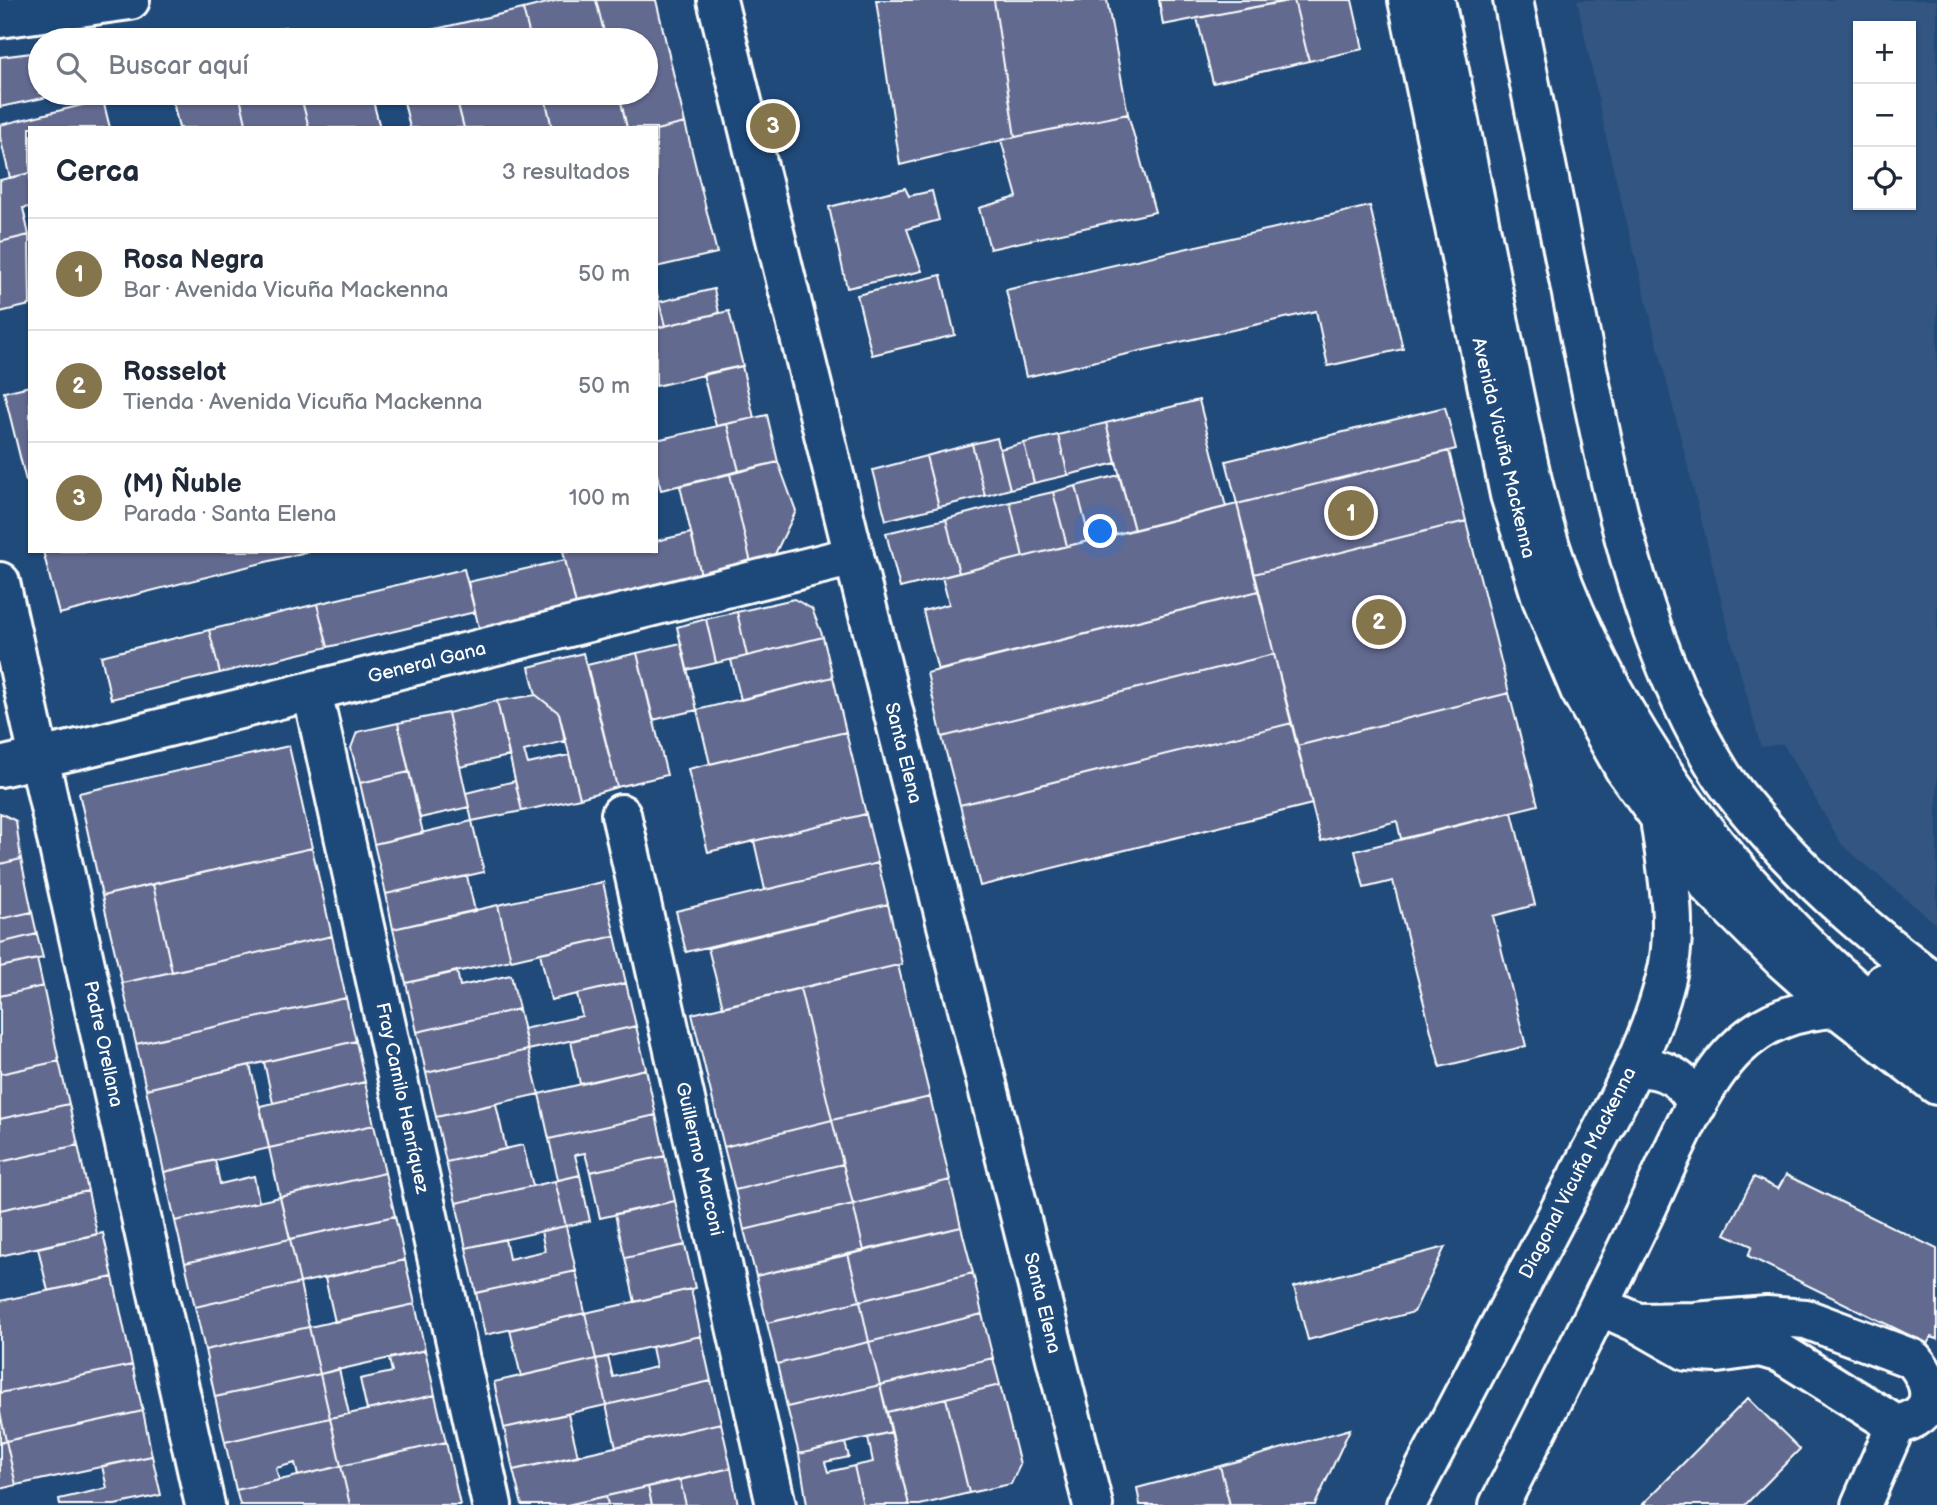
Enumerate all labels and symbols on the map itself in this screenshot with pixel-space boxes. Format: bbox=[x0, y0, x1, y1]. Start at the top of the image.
pin: 3 bbox=[750, 100, 796, 152]
street label: Avenida Vicuña Mackenna bbox=[1466, 335, 1540, 561]
pin: 1 bbox=[1328, 487, 1374, 539]
your location bbox=[1083, 514, 1117, 548]
pin: 2 bbox=[1356, 596, 1402, 648]
street label: General Gana bbox=[366, 637, 488, 689]
street label: Santa Elena bbox=[879, 700, 927, 806]
street label: Padre Orellana bbox=[78, 979, 128, 1109]
street label: Fray Camilo Henríquez bbox=[371, 1000, 434, 1197]
street label: Diagonal Vicuña Mackenna bbox=[1515, 1063, 1641, 1283]
street label: Guillermo Marconi bbox=[670, 1080, 728, 1238]
street label: Santa Elena bbox=[1018, 1250, 1066, 1356]

